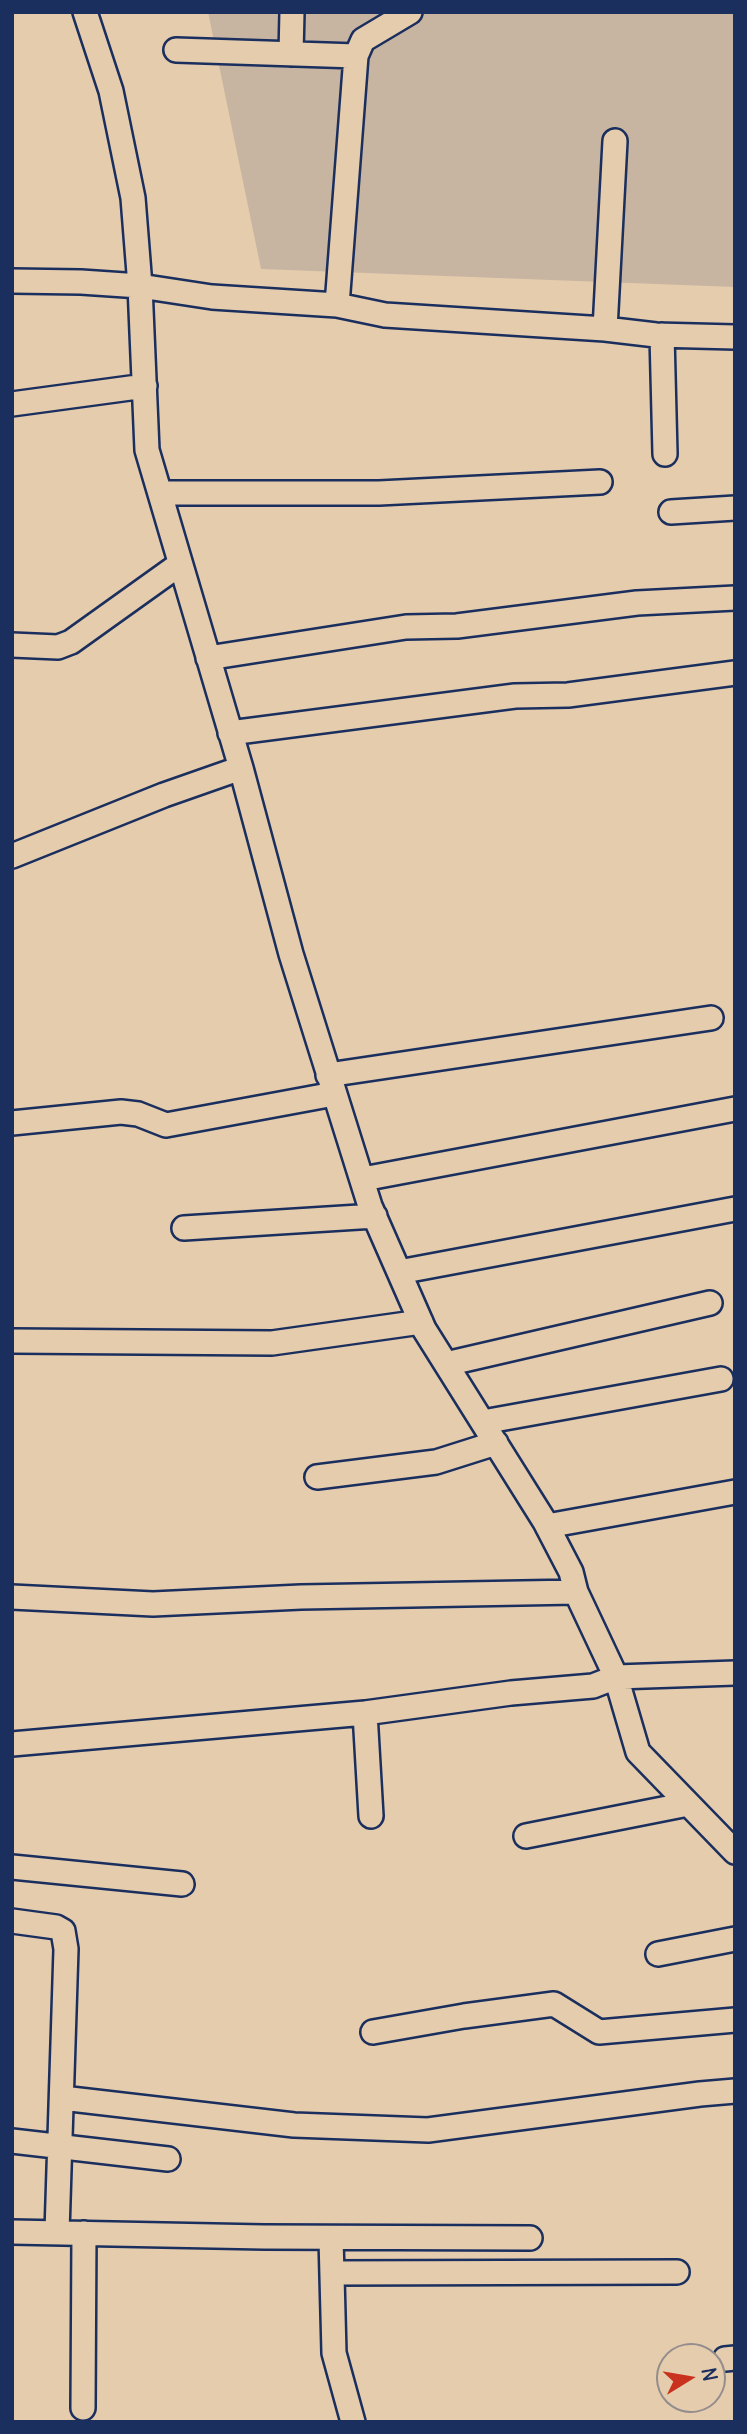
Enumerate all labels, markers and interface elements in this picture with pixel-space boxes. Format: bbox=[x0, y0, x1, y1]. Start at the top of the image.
north arrow bbox=[656, 2343, 726, 2413]
text: N bbox=[697, 2366, 723, 2383]

